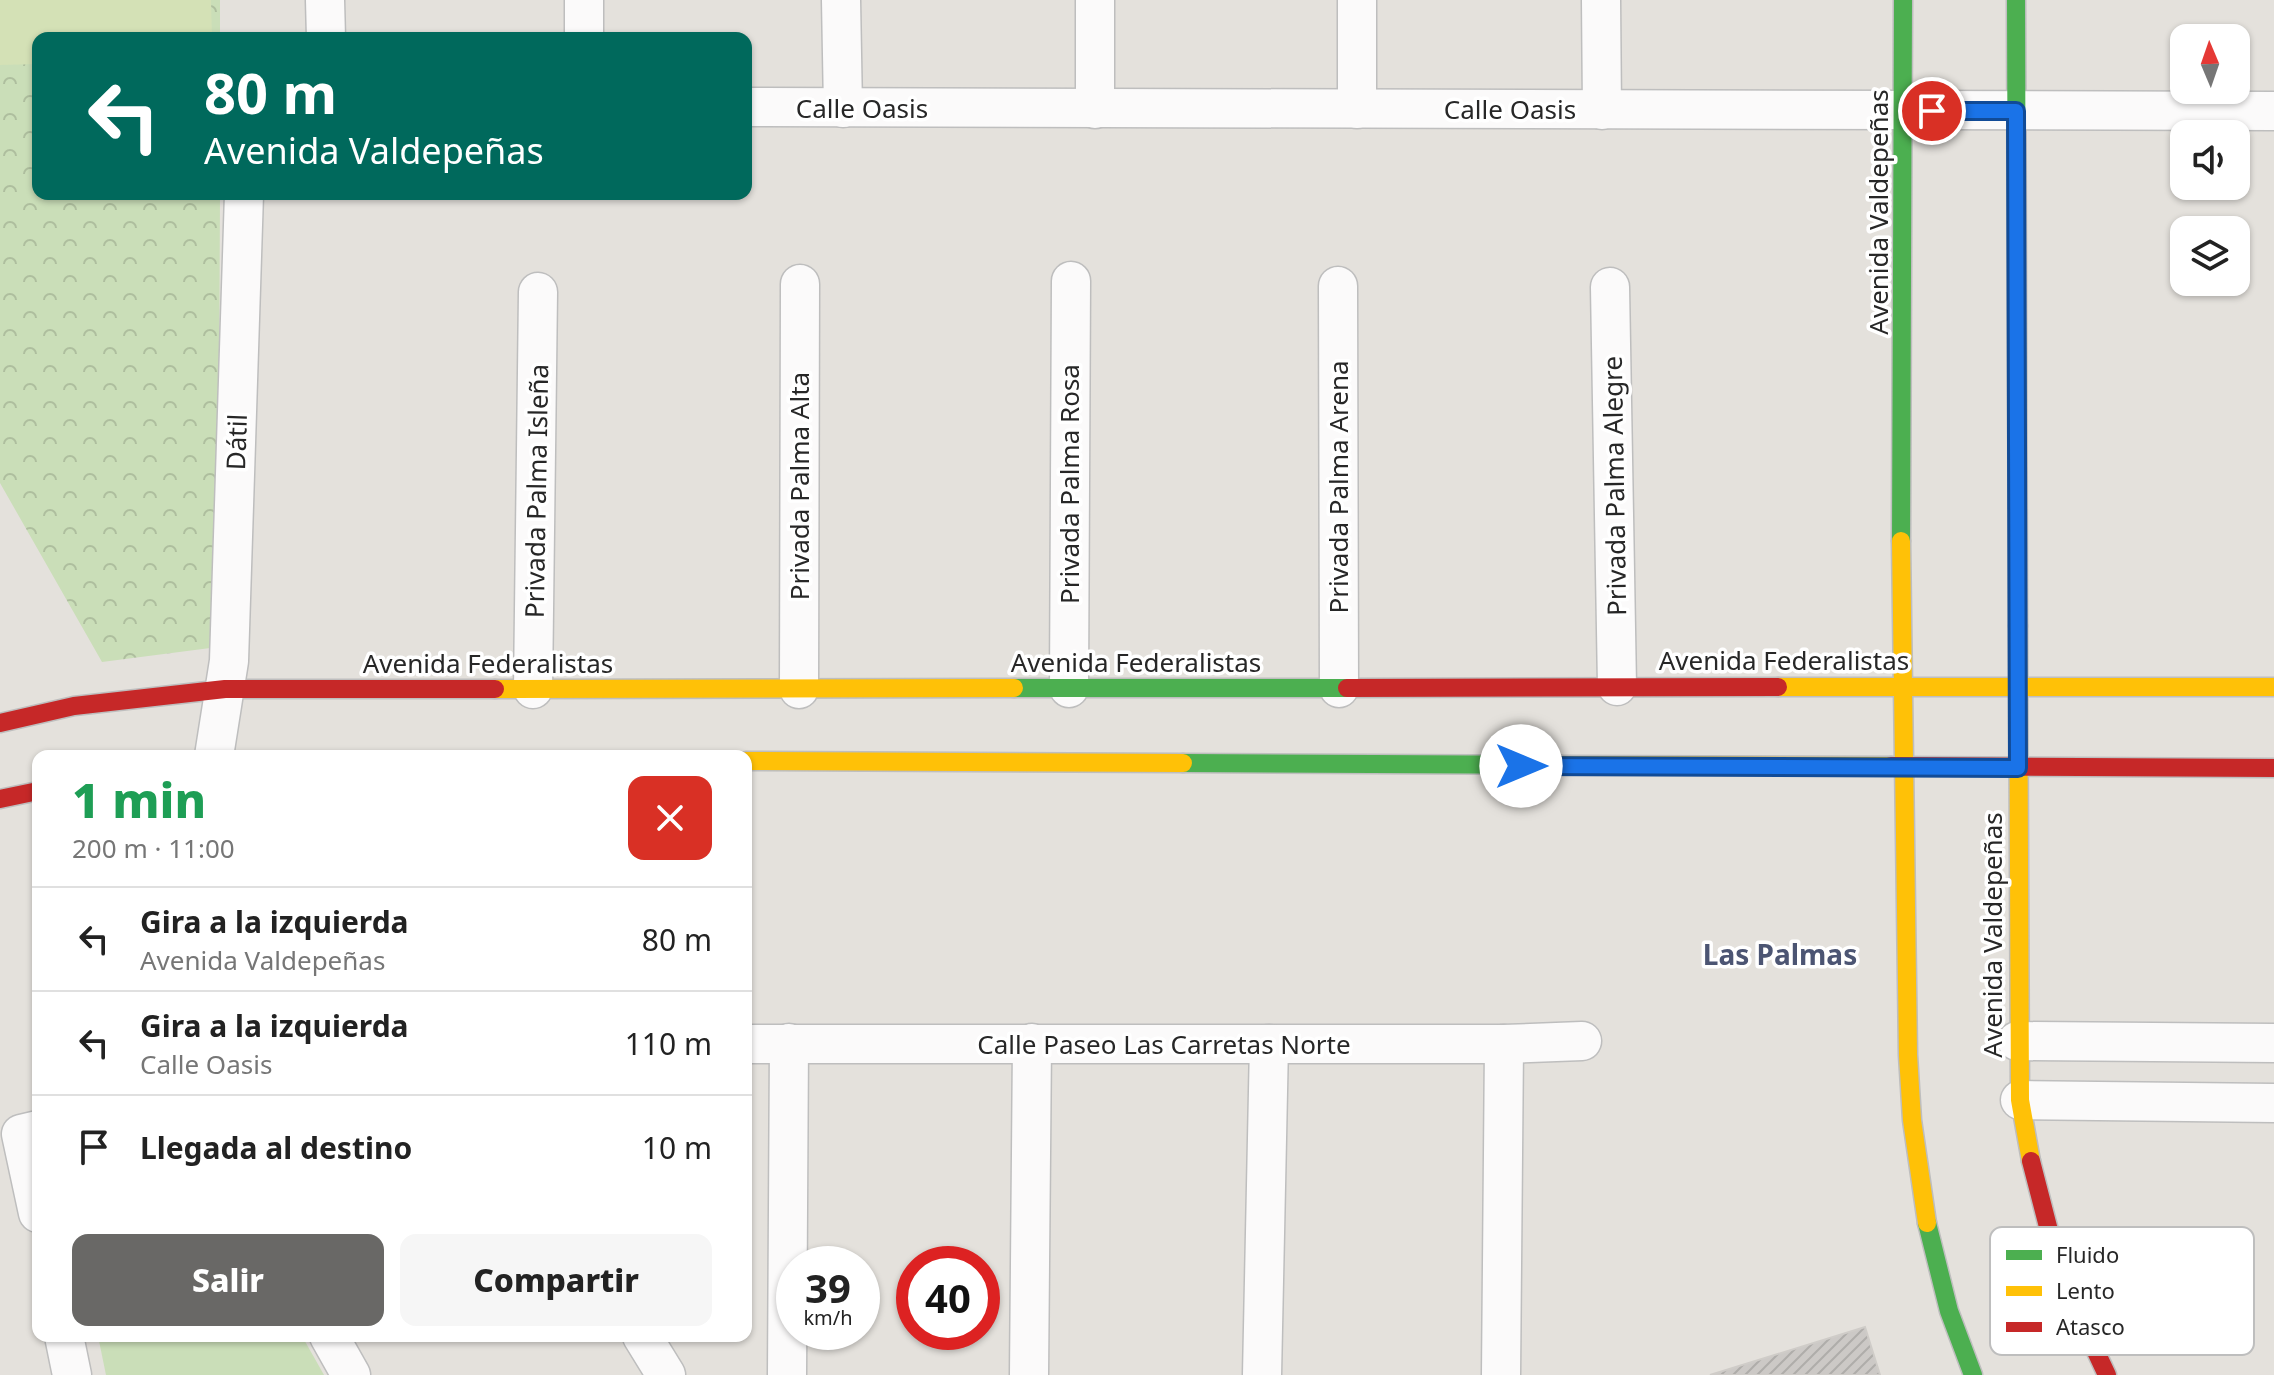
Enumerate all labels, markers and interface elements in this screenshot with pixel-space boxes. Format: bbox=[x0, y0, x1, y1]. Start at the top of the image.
north arrow bbox=[2170, 24, 2250, 104]
map controls bbox=[2170, 24, 2250, 296]
text: 80 m bbox=[204, 54, 337, 130]
icon: left bbox=[72, 64, 176, 168]
pin bbox=[1898, 77, 1966, 145]
street label: Avenida Valdepeñas bbox=[1860, 89, 1896, 335]
icon: arrive bbox=[1910, 89, 1954, 133]
street label: Calle Oasis bbox=[796, 90, 928, 126]
street label: Calle Oasis bbox=[1444, 91, 1576, 127]
button: sound bbox=[2170, 120, 2250, 200]
text: Avenida Valdepeñas bbox=[204, 126, 544, 175]
button: layers bbox=[2170, 216, 2250, 296]
street label: Privada Palma Alegre bbox=[1594, 356, 1634, 616]
street label: Privada Palma Arena bbox=[1320, 360, 1356, 614]
street label: Privada Palma Isleña bbox=[516, 364, 556, 618]
street label: Privada Palma Rosa bbox=[1051, 364, 1087, 604]
street label: Privada Palma Alta bbox=[781, 372, 817, 600]
street label: Dátil bbox=[217, 413, 255, 471]
street label: Avenida Federalistas bbox=[1659, 642, 1909, 678]
street label: Avenida Federalistas bbox=[1011, 644, 1261, 680]
street label: Avenida Federalistas bbox=[363, 645, 613, 681]
position arrow bbox=[1479, 724, 1563, 808]
text: 1 min bbox=[72, 767, 206, 832]
button: close bbox=[628, 776, 712, 860]
street label: Avenida Valdepeñas bbox=[1974, 812, 2010, 1058]
text: 200 m · 11:00 bbox=[72, 830, 235, 866]
text: Gira a la izquierda bbox=[140, 901, 409, 942]
icon: left bbox=[72, 917, 116, 961]
text: 80 m bbox=[642, 919, 712, 960]
district label: Las Palmas bbox=[1703, 935, 1857, 973]
text: Avenida Valdepeñas bbox=[140, 942, 385, 978]
text: Gira a la izquierda bbox=[140, 1005, 409, 1046]
icon: left bbox=[72, 1021, 116, 1065]
text: 110 m bbox=[625, 1023, 712, 1064]
street label: Calle Paseo Las Carretas Norte bbox=[977, 1026, 1351, 1062]
text: Calle Oasis bbox=[140, 1046, 272, 1082]
icon: arrive bbox=[72, 1125, 116, 1169]
text: Llegada al destino bbox=[140, 1127, 412, 1168]
text: 10 m bbox=[642, 1127, 712, 1168]
legend bbox=[1990, 1227, 2254, 1355]
button: Salir bbox=[72, 1234, 384, 1326]
button: Compartir bbox=[400, 1234, 712, 1326]
text: Fluido bbox=[2056, 1239, 2119, 1269]
speed limit sign: 40 bbox=[896, 1246, 1000, 1350]
text: 39 bbox=[805, 1260, 851, 1315]
text: Lento bbox=[2056, 1275, 2115, 1305]
text: km/h bbox=[803, 1304, 853, 1331]
text: Atasco bbox=[2056, 1311, 2125, 1341]

